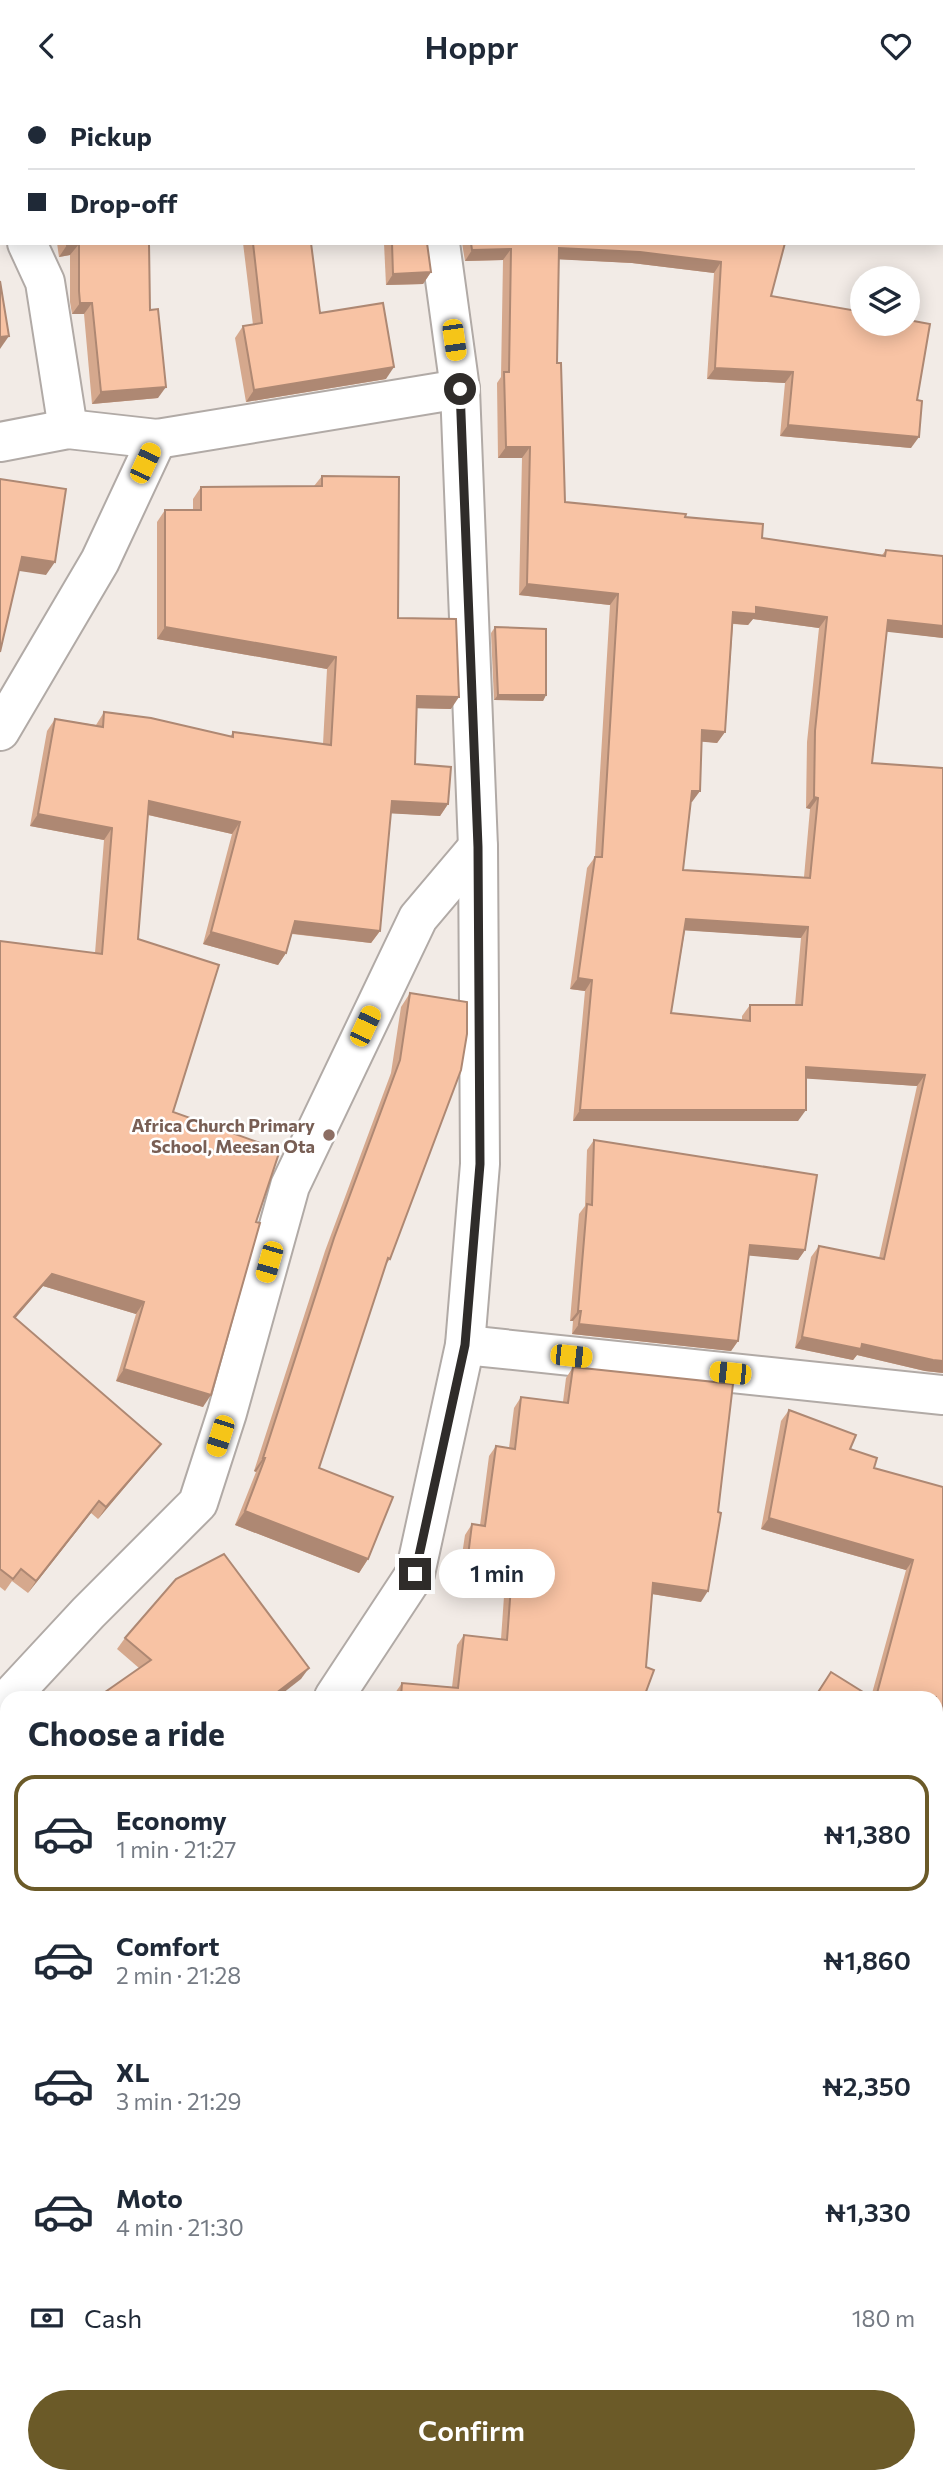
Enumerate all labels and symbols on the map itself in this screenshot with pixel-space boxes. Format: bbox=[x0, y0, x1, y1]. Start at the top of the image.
car bbox=[441, 318, 468, 362]
route start bbox=[444, 373, 476, 405]
car bbox=[127, 440, 164, 486]
car bbox=[347, 1003, 384, 1049]
place label: Africa Church Primary School, Meesan Ota bbox=[132, 1114, 315, 1157]
marker: Africa Church Primary School, Meesan Ota bbox=[321, 1127, 337, 1143]
car bbox=[254, 1239, 285, 1285]
car bbox=[550, 1343, 593, 1369]
car bbox=[709, 1360, 752, 1386]
car bbox=[204, 1413, 237, 1459]
callout: 1 min bbox=[440, 1549, 555, 1599]
route end bbox=[399, 1558, 431, 1590]

